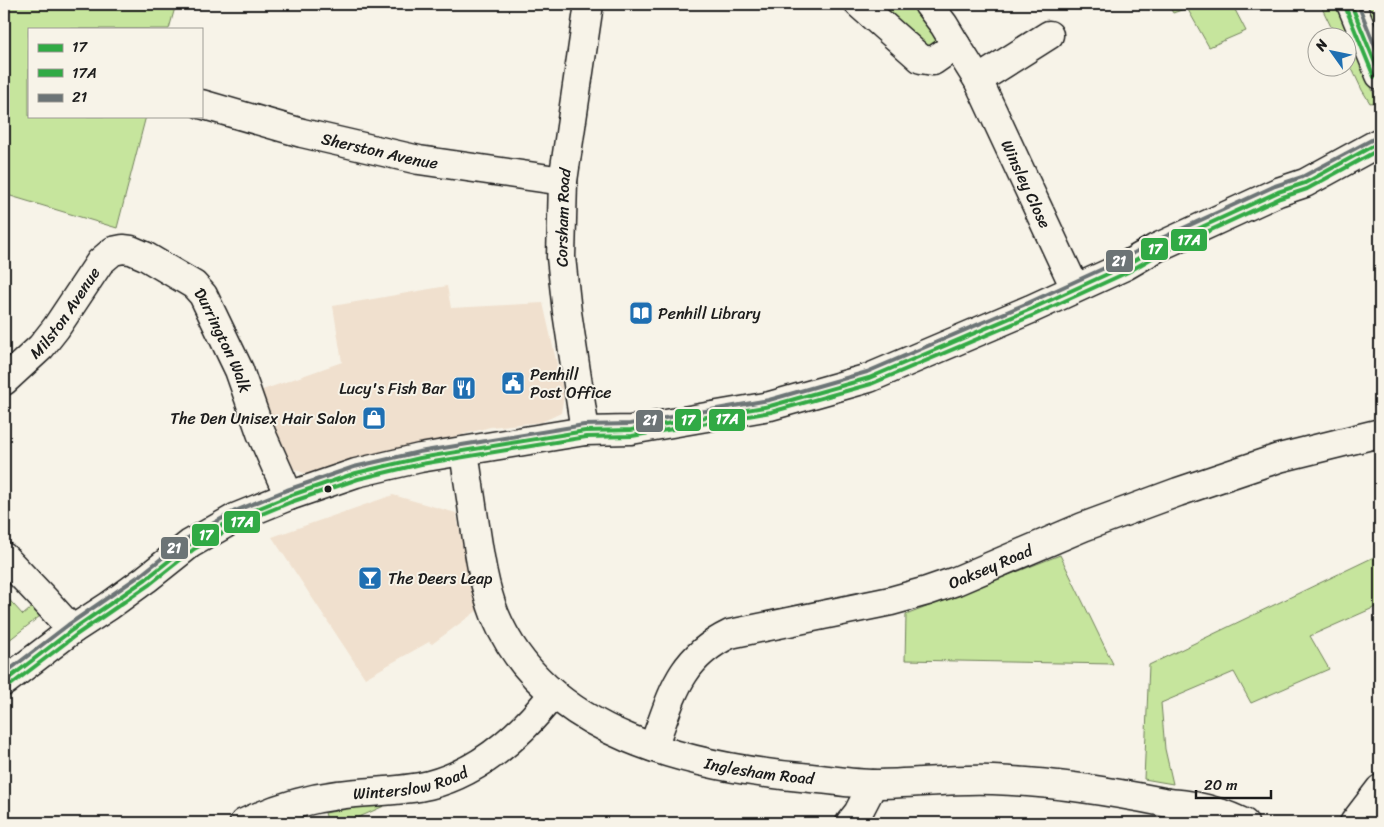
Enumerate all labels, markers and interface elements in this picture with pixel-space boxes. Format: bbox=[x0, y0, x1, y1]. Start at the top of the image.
legend bbox=[28, 28, 202, 118]
north arrow bbox=[1306, 28, 1356, 78]
text: 17 bbox=[72, 34, 88, 60]
text: N bbox=[1308, 34, 1335, 57]
text: 17A bbox=[72, 60, 97, 86]
text: 21 bbox=[72, 84, 87, 110]
street label: Sherston Avenue bbox=[319, 124, 440, 178]
street label: Winsley Close bbox=[993, 135, 1059, 233]
street label: Corsham Road bbox=[547, 165, 580, 269]
line badge: 17A bbox=[1170, 228, 1208, 252]
text: 17A bbox=[1177, 228, 1201, 253]
line badge: 17 bbox=[1140, 237, 1169, 261]
text: 17 bbox=[1148, 237, 1163, 262]
line badge: 21 bbox=[1105, 249, 1134, 273]
text: 21 bbox=[1111, 249, 1126, 274]
street label: Milston Avenue bbox=[23, 261, 108, 366]
street label: Durrington Walk bbox=[187, 280, 260, 397]
place label: Penhill Library bbox=[658, 299, 761, 328]
library icon: Penhill Library bbox=[628, 300, 654, 326]
place label: Penhill Post Office bbox=[530, 360, 612, 407]
public building icon: Penhill Post Office bbox=[500, 370, 526, 396]
place label: Lucy's Fish Bar bbox=[339, 374, 447, 403]
restaurant icon: Lucy's Fish Bar bbox=[451, 375, 477, 401]
place label: The Den Unisex Hair Salon bbox=[170, 404, 356, 433]
shop icon: The Den Unisex Hair Salon bbox=[361, 405, 387, 431]
text: 17A bbox=[715, 407, 739, 432]
text: 21 bbox=[642, 408, 657, 433]
line badge: 17 bbox=[674, 408, 702, 432]
text: 17 bbox=[681, 408, 696, 433]
line badge: 17A bbox=[708, 408, 746, 432]
line badge: 21 bbox=[635, 409, 664, 433]
unlabelled marker bbox=[323, 484, 333, 494]
line badge: 17A bbox=[223, 510, 261, 534]
text: 17A bbox=[230, 510, 254, 535]
line badge: 17 bbox=[191, 523, 220, 547]
text: 17 bbox=[199, 523, 214, 548]
line badge: 21 bbox=[160, 536, 189, 560]
text: 21 bbox=[166, 536, 181, 561]
street label: Oaksey Road bbox=[944, 536, 1038, 598]
place label: The Deers Leap bbox=[388, 564, 493, 593]
bar icon: The Deers Leap bbox=[357, 565, 383, 591]
street label: Inglesham Road bbox=[701, 748, 817, 793]
street label: Winterslow Road bbox=[352, 757, 475, 808]
scale bar bbox=[1196, 767, 1272, 799]
text: 20 m bbox=[1204, 772, 1238, 798]

